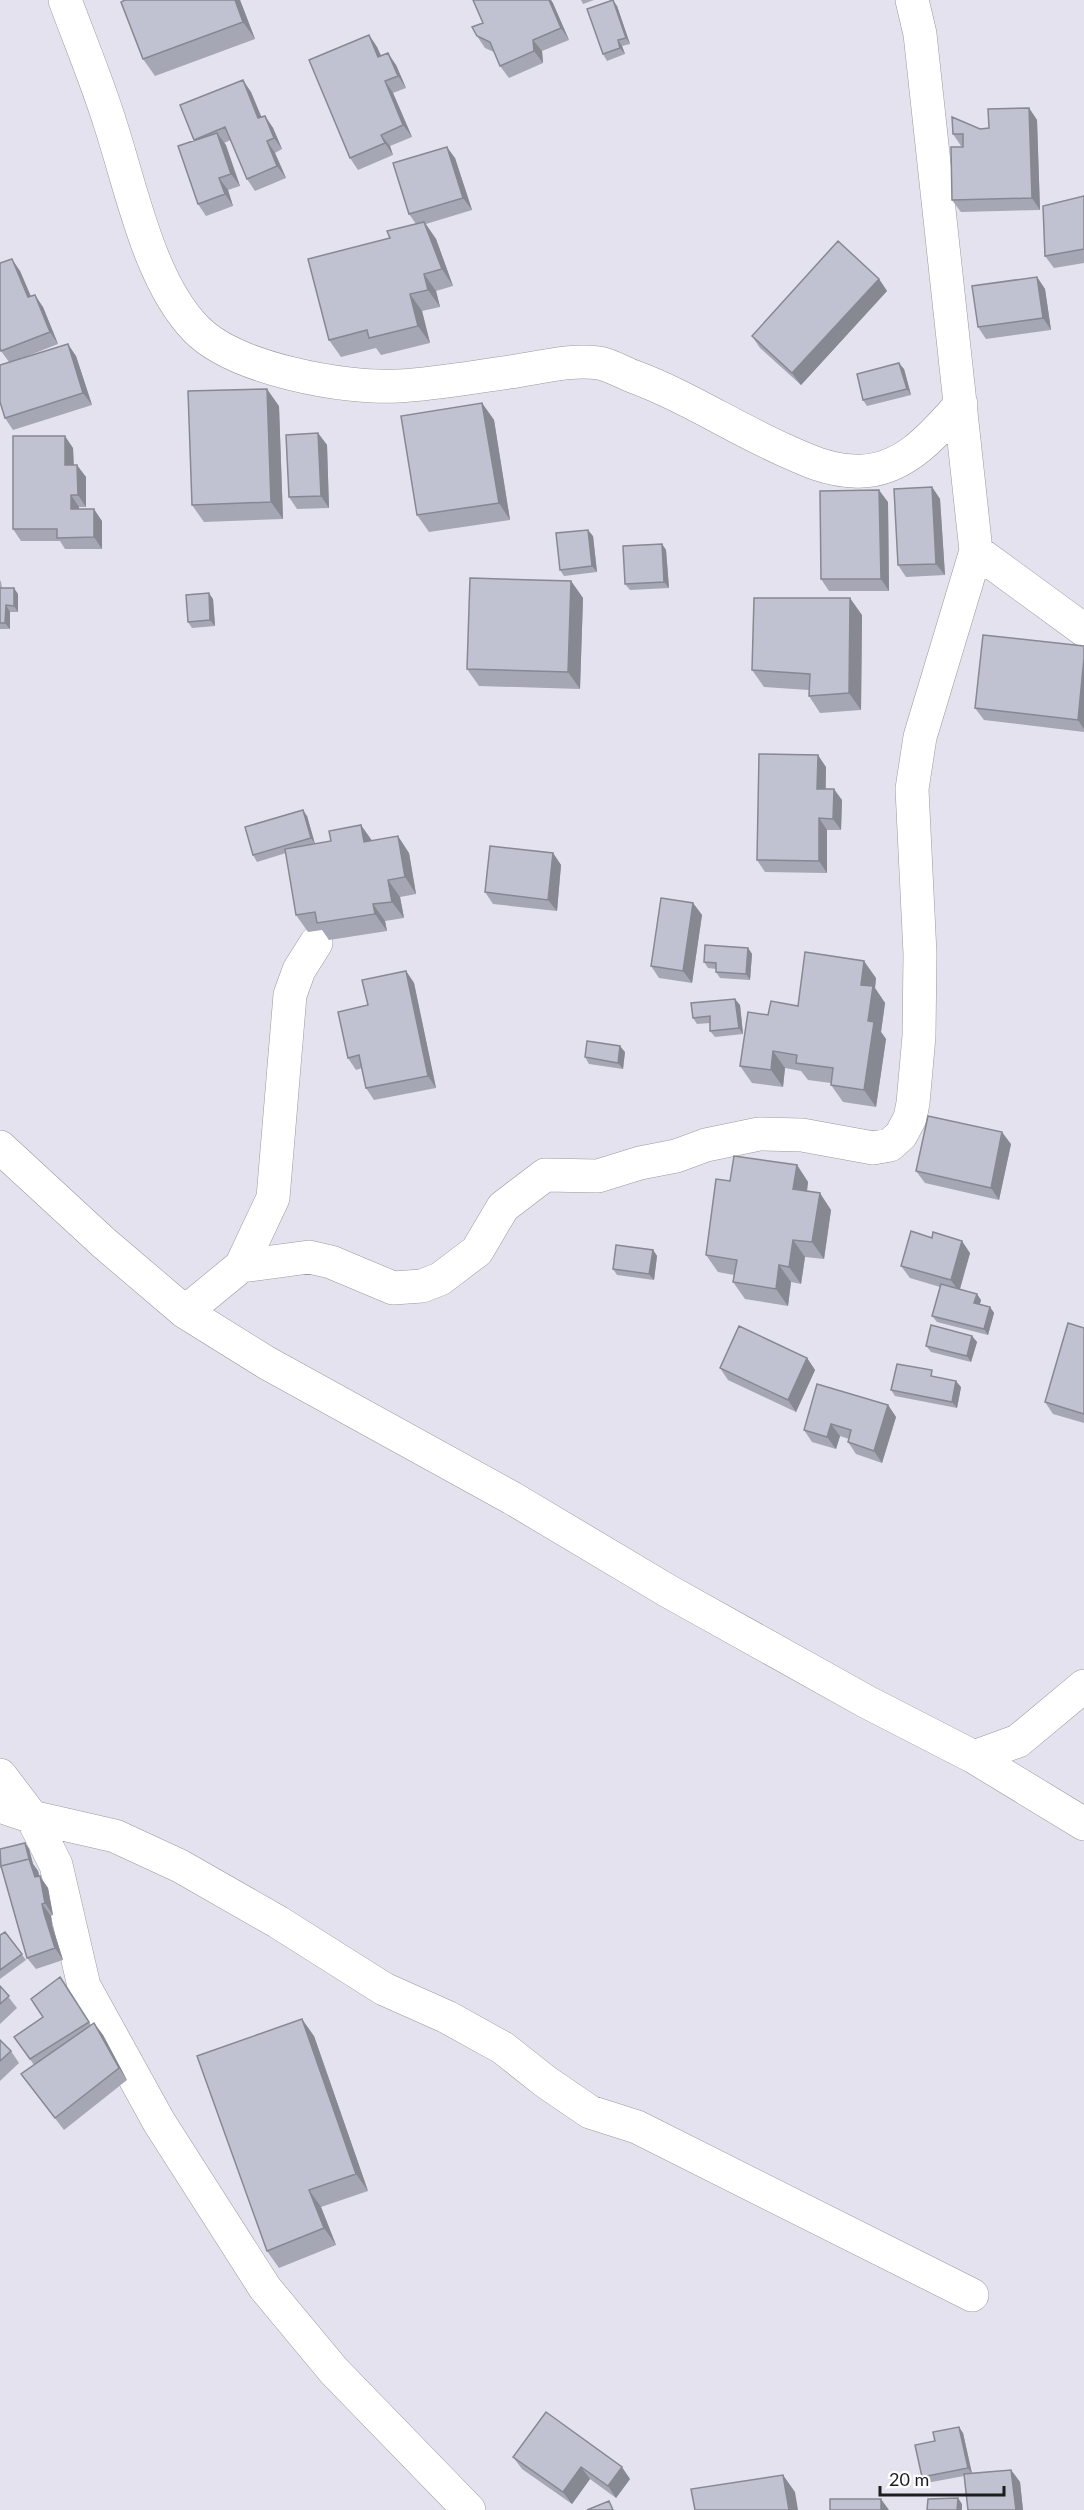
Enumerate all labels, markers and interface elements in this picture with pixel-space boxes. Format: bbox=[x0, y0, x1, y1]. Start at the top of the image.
scale bar bbox=[880, 2459, 1004, 2497]
text: 20 m bbox=[889, 2468, 929, 2490]

